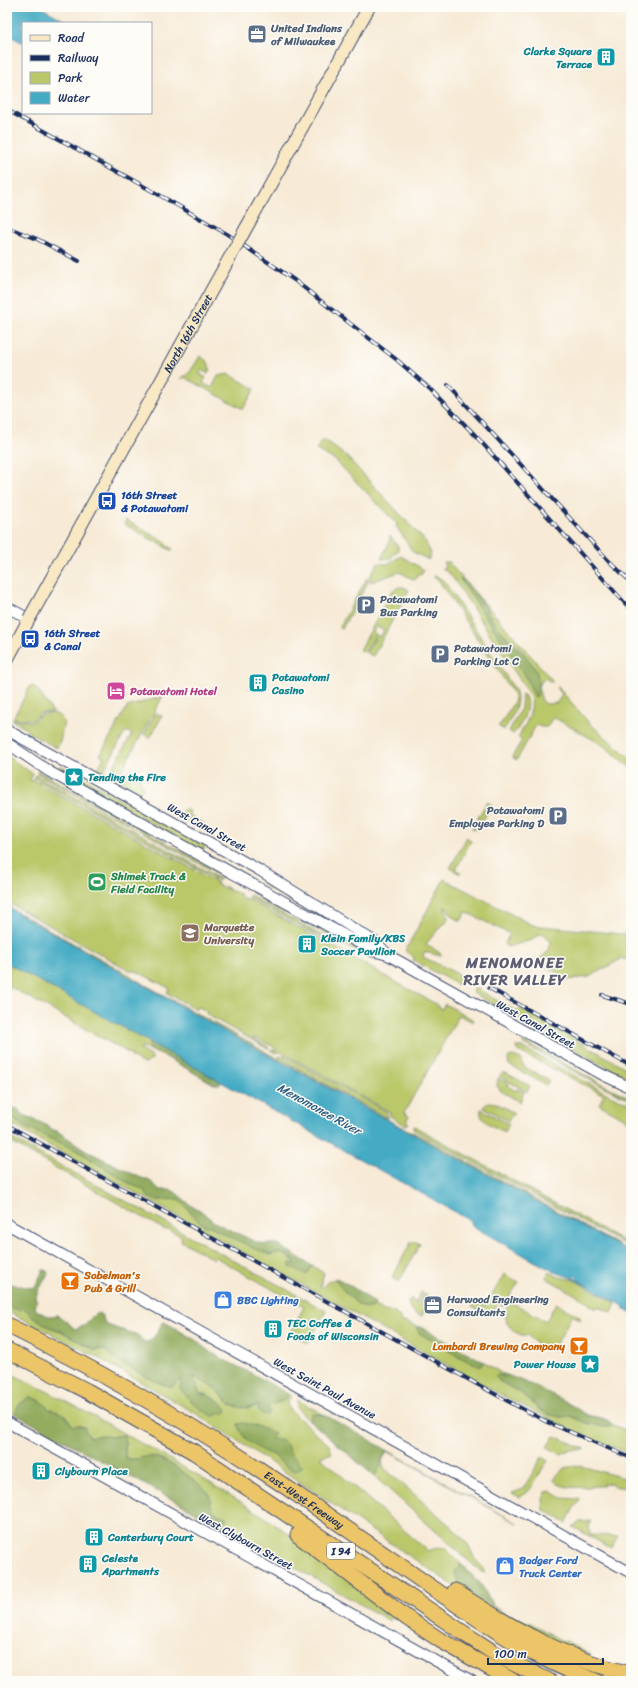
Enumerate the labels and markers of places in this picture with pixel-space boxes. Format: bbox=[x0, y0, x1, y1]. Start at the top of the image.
place label: United Indians of Milwaukee bbox=[271, 19, 343, 51]
office icon: United Indians of Milwaukee bbox=[246, 23, 268, 45]
place label: Clarke Square Terrace bbox=[523, 42, 593, 74]
building icon: Clarke Square Terrace bbox=[595, 46, 617, 68]
place label: 16th Street & Potawatomi bbox=[121, 486, 189, 518]
bus stop icon: 16th Street & Potawatomi bbox=[96, 490, 118, 512]
place label: Potawatomi Bus Parking bbox=[380, 590, 438, 622]
parking icon: Potawatomi Bus Parking bbox=[355, 594, 377, 616]
place label: 16th Street & Canal bbox=[44, 624, 101, 656]
bus stop icon: 16th Street & Canal bbox=[19, 628, 41, 650]
place label: Potawatomi Parking Lot C bbox=[454, 639, 519, 671]
parking icon: Potawatomi Parking Lot C bbox=[429, 643, 451, 665]
place label: Potawatomi Casino bbox=[271, 668, 330, 700]
building icon: Potawatomi Casino bbox=[247, 672, 269, 694]
hotel icon: Potawatomi Hotel bbox=[105, 680, 127, 702]
place label: Potawatomi Hotel bbox=[130, 682, 218, 701]
place icon: Tending the Fire bbox=[63, 766, 85, 788]
place label: Tending the Fire bbox=[88, 768, 166, 787]
place label: Potawatomi Employee Parking D bbox=[449, 801, 545, 833]
parking icon: Potawatomi Employee Parking D bbox=[547, 805, 569, 827]
place label: Shimek Track & Field Facility bbox=[110, 867, 186, 899]
sports icon: Shimek Track & Field Facility bbox=[86, 871, 108, 893]
place label: Marquette University bbox=[203, 918, 255, 950]
school or university icon: Marquette University bbox=[179, 922, 201, 944]
place label: Klein Family/KBS Soccer Pavilion bbox=[320, 929, 405, 961]
building icon: Klein Family/KBS Soccer Pavilion bbox=[296, 933, 318, 955]
place label: Sobelman's Pub & Grill bbox=[83, 1266, 141, 1298]
bar icon: Sobelman's Pub & Grill bbox=[59, 1270, 81, 1292]
shop icon: BBC Lighting bbox=[212, 1289, 234, 1311]
place label: Harwood Engineering Consultants bbox=[446, 1290, 549, 1322]
place label: BBC Lighting bbox=[237, 1291, 299, 1310]
office icon: Harwood Engineering Consultants bbox=[422, 1294, 444, 1316]
place label: TEC Coffee & Foods of Wisconsin bbox=[286, 1314, 379, 1346]
building icon: TEC Coffee & Foods of Wisconsin bbox=[262, 1318, 284, 1340]
bar icon: Lombardi Brewing Company bbox=[568, 1335, 590, 1357]
place label: Lombardi Brewing Company bbox=[433, 1337, 565, 1356]
place icon: Power House bbox=[579, 1353, 601, 1375]
place label: Power House bbox=[514, 1355, 576, 1374]
building icon: Clybourn Place bbox=[30, 1460, 52, 1482]
place label: Clybourn Place bbox=[54, 1462, 128, 1481]
building icon: Canterbury Court bbox=[83, 1526, 105, 1548]
place label: Canterbury Court bbox=[107, 1528, 194, 1547]
place label: Celeste Apartments bbox=[101, 1549, 160, 1581]
place label: Badger Ford Truck Center bbox=[519, 1551, 583, 1583]
building icon: Celeste Apartments bbox=[77, 1553, 99, 1575]
shop icon: Badger Ford Truck Center bbox=[494, 1555, 516, 1577]

